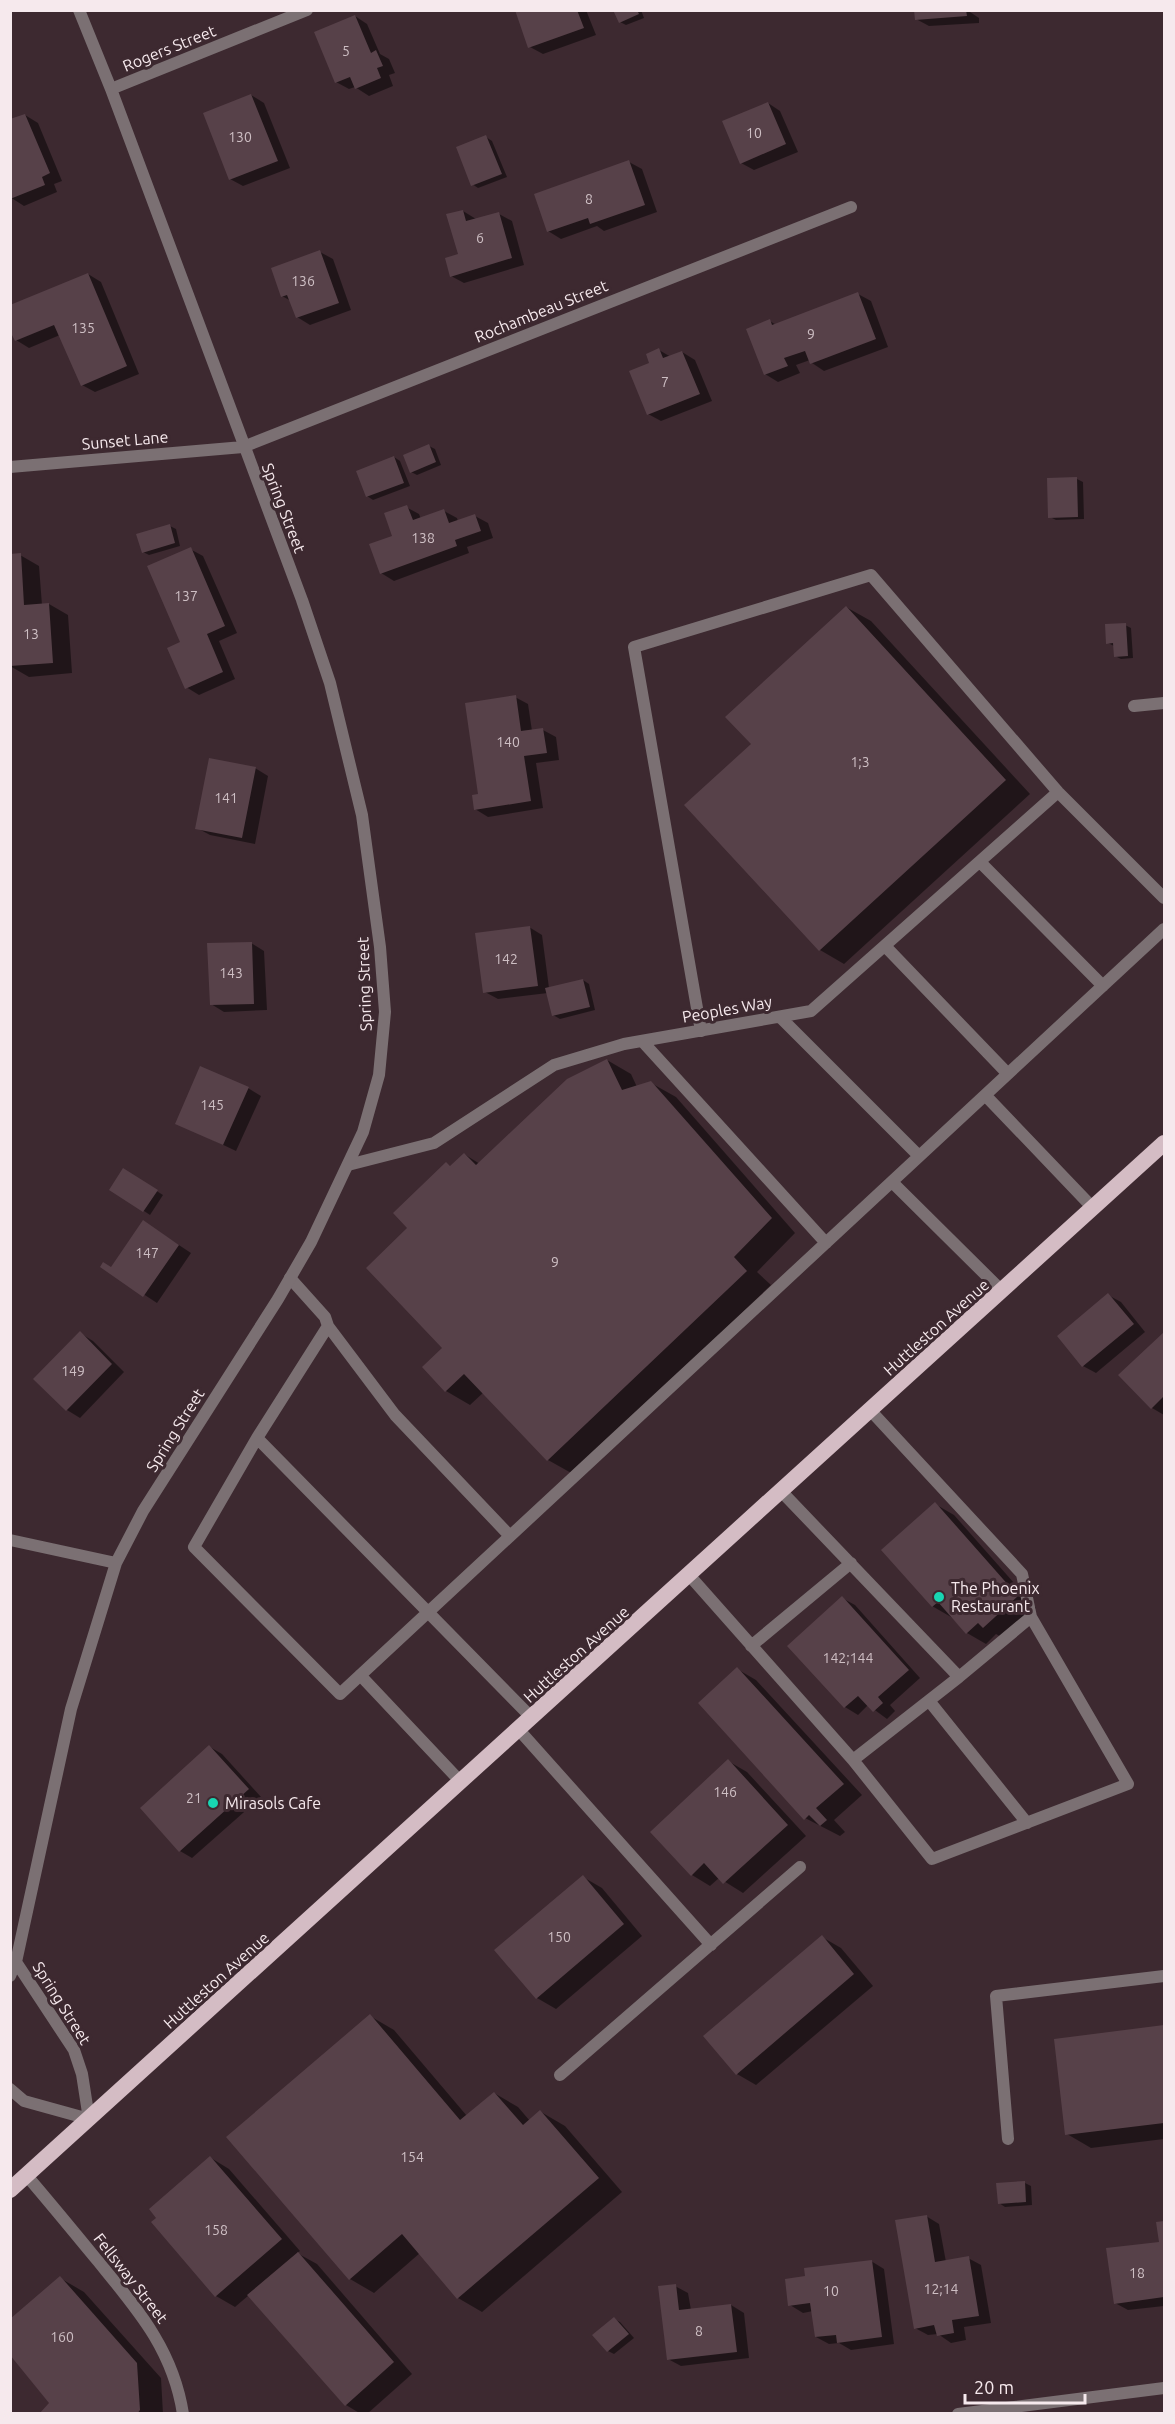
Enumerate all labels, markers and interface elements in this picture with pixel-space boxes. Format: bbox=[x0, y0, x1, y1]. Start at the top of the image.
street label: Rogers Street bbox=[120, 21, 219, 75]
house number: 5 bbox=[342, 43, 350, 59]
house number: 10 bbox=[746, 125, 762, 141]
house number: 130 bbox=[228, 129, 252, 145]
house number: 8 bbox=[585, 191, 593, 207]
house number: 6 bbox=[476, 230, 484, 246]
house number: 136 bbox=[291, 273, 315, 289]
street label: Rochambeau Street bbox=[472, 276, 611, 346]
house number: 135 bbox=[71, 320, 95, 336]
house number: 9 bbox=[807, 326, 815, 342]
house number: 7 bbox=[661, 374, 669, 390]
street label: Sunset Lane bbox=[81, 427, 169, 453]
street label: Spring Street bbox=[259, 461, 310, 556]
house number: 138 bbox=[411, 530, 435, 546]
house number: 137 bbox=[174, 588, 198, 604]
house number: 13 bbox=[23, 626, 39, 642]
house number: 140 bbox=[496, 734, 520, 750]
house number: 1;3 bbox=[850, 754, 870, 770]
house number: 141 bbox=[214, 790, 238, 806]
street label: Spring Street bbox=[353, 936, 375, 1031]
house number: 142 bbox=[494, 951, 518, 967]
house number: 143 bbox=[219, 965, 243, 981]
street label: Peoples Way bbox=[681, 992, 774, 1026]
house number: 145 bbox=[200, 1097, 224, 1113]
house number: 147 bbox=[135, 1245, 159, 1261]
house number: 9 bbox=[551, 1254, 559, 1270]
street label: Huttleston Avenue bbox=[880, 1275, 992, 1379]
house number: 149 bbox=[61, 1363, 85, 1379]
street label: Spring Street bbox=[142, 1385, 208, 1475]
place label: The Phoenix Restaurant bbox=[951, 1579, 1040, 1615]
marker: The Phoenix Restaurant bbox=[932, 1590, 946, 1604]
street label: Huttleston Avenue bbox=[520, 1602, 632, 1706]
house number: 142;144 bbox=[823, 1650, 874, 1666]
house number: 146 bbox=[713, 1784, 737, 1800]
house number: 21 bbox=[186, 1790, 202, 1806]
place label: Mirasols Cafe bbox=[225, 1794, 321, 1812]
marker: Mirasols Cafe bbox=[206, 1796, 220, 1810]
street label: Huttleston Avenue bbox=[160, 1928, 272, 2032]
house number: 150 bbox=[547, 1929, 571, 1945]
street label: Spring Street bbox=[29, 1958, 95, 2048]
house number: 154 bbox=[400, 2149, 424, 2165]
house number: 158 bbox=[204, 2222, 228, 2238]
street label: Fellsway Street bbox=[90, 2229, 172, 2327]
house number: 18 bbox=[1129, 2265, 1145, 2281]
house number: 12;14 bbox=[923, 2281, 959, 2297]
house number: 10 bbox=[823, 2283, 839, 2299]
house number: 8 bbox=[695, 2323, 703, 2339]
house number: 160 bbox=[50, 2329, 74, 2345]
scale bar bbox=[965, 2367, 1085, 2405]
text: 20 m bbox=[974, 2377, 1014, 2397]

